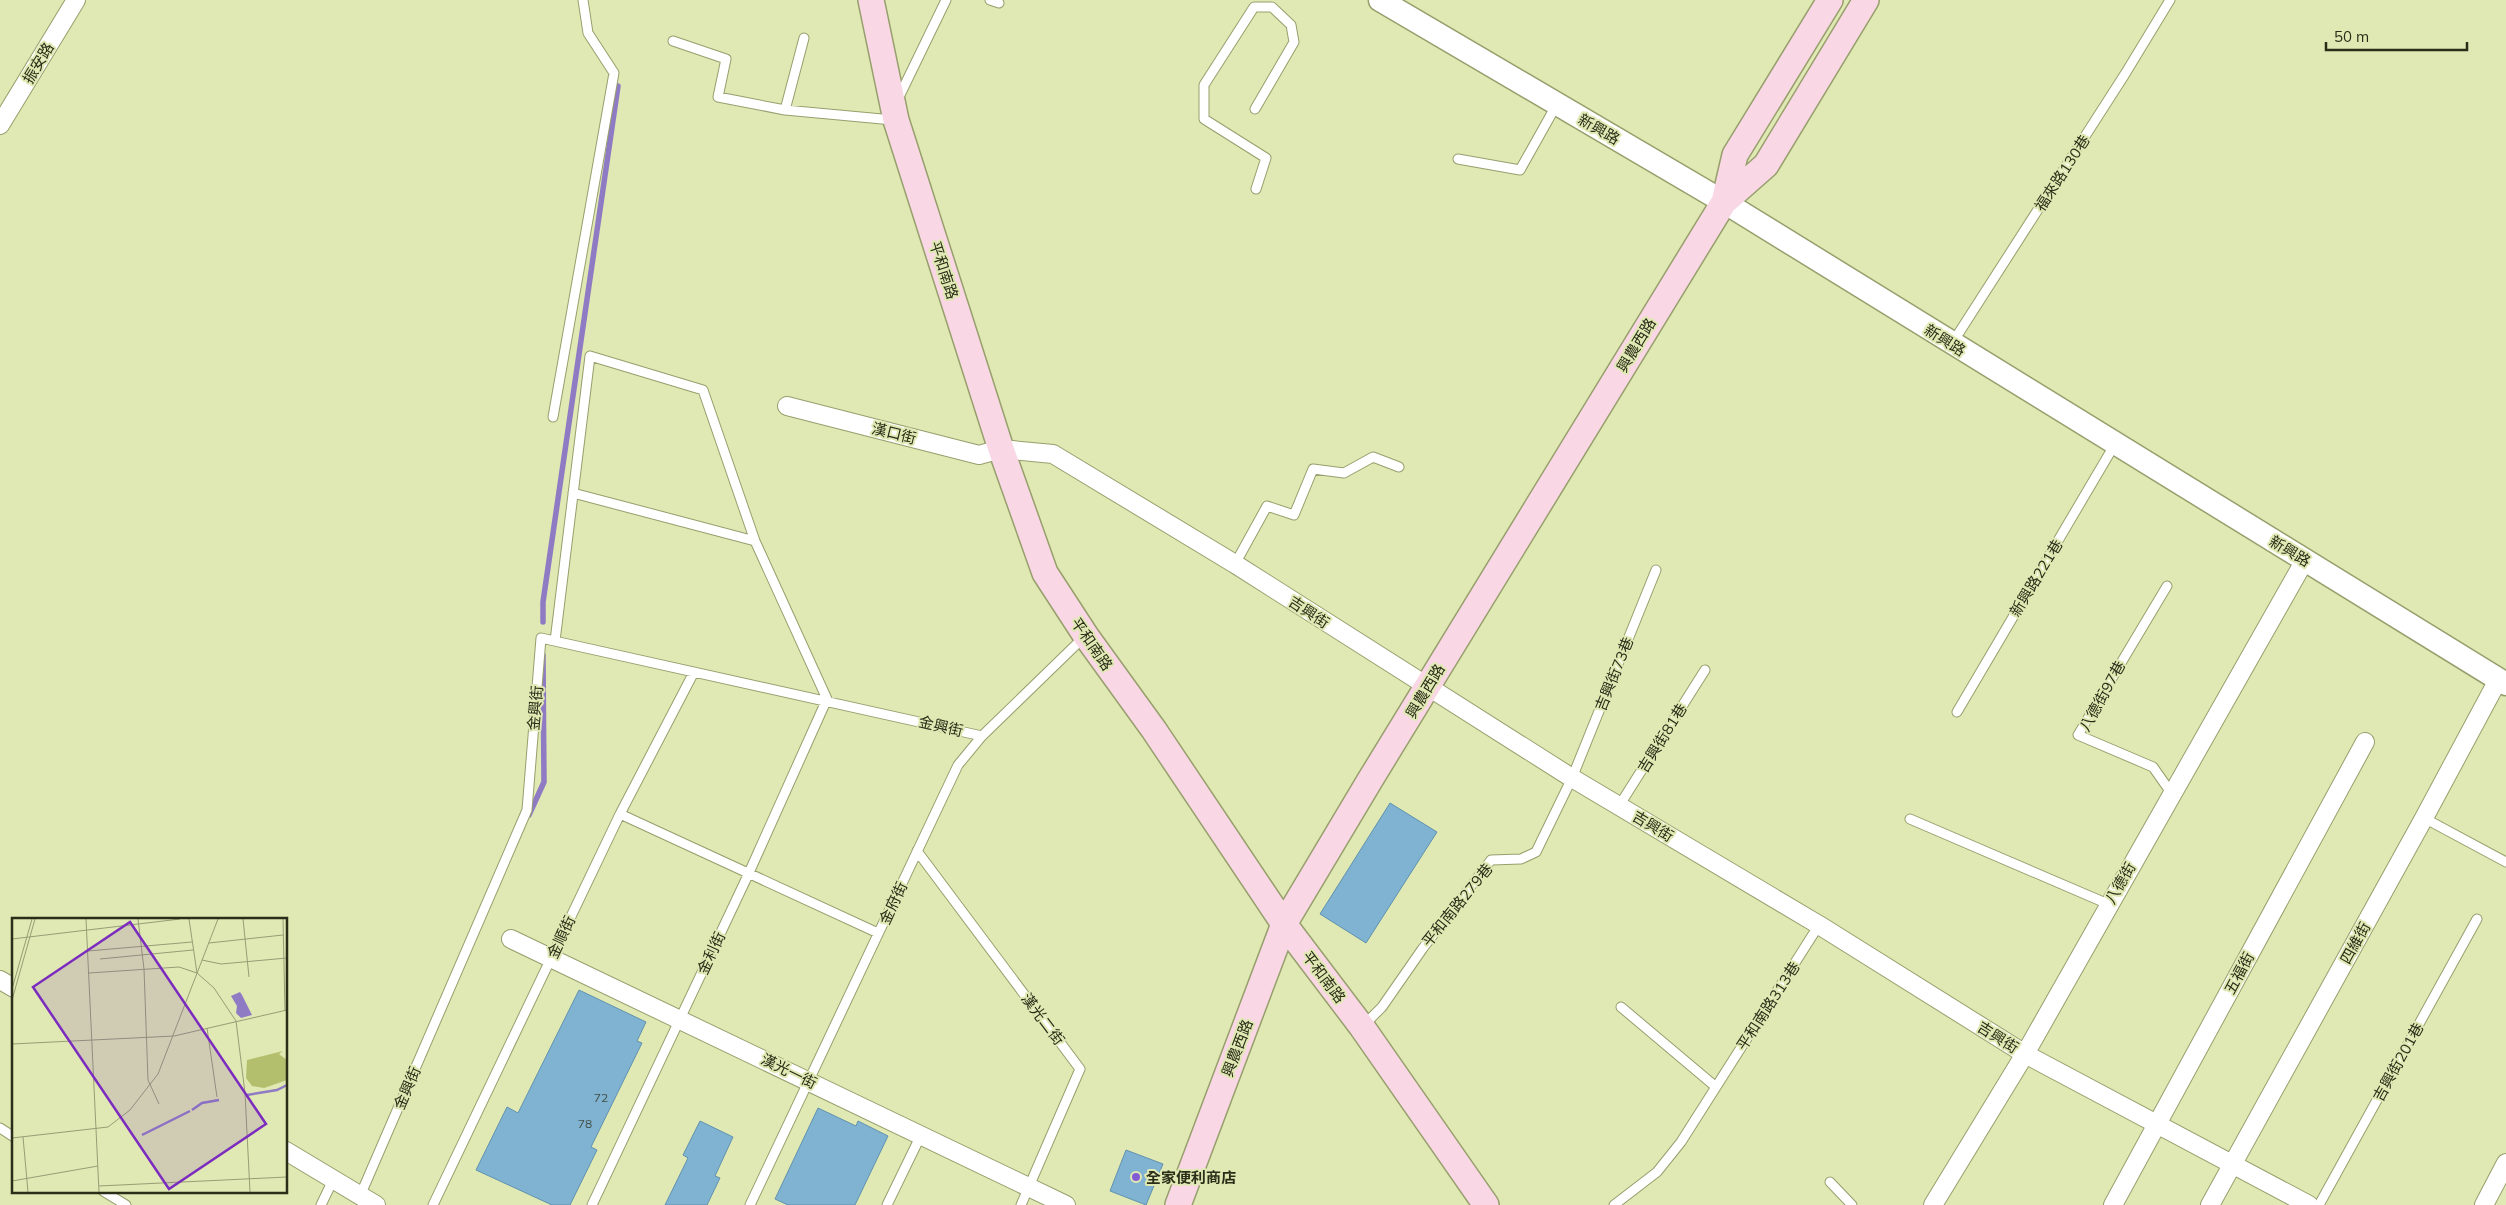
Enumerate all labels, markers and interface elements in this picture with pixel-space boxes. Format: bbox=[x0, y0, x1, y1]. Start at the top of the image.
scale bar bbox=[2326, 20, 2467, 52]
text: 50 m bbox=[2334, 27, 2369, 46]
street label: 振安路 bbox=[18, 39, 58, 87]
street label: 新興路 bbox=[1575, 110, 1623, 148]
street label: 福來路130巷 bbox=[2030, 131, 2094, 215]
street label: 平和南路 bbox=[926, 239, 962, 301]
street label: 興農西路 bbox=[1612, 314, 1660, 376]
street label: 新興路 bbox=[1921, 320, 1969, 360]
street label: 漢口街 bbox=[870, 418, 918, 448]
street label: 新興路 bbox=[2266, 531, 2314, 571]
street label: 新興路221巷 bbox=[2005, 536, 2067, 620]
street label: 吉興街 bbox=[1285, 592, 1333, 632]
street label: 平和南路 bbox=[1067, 614, 1117, 674]
street label: 吉興街73巷 bbox=[1591, 634, 1637, 714]
street label: 八德街97巷 bbox=[2075, 657, 2129, 735]
street label: 興農西路 bbox=[1401, 660, 1449, 722]
street label: 金興街 bbox=[524, 685, 546, 731]
street label: 吉興街81巷 bbox=[1633, 700, 1691, 776]
street label: 金興街 bbox=[917, 712, 965, 740]
street label: 吉興街 bbox=[1629, 806, 1677, 846]
street label: 平和南路279巷 bbox=[1418, 859, 1496, 951]
street label: 八德街 bbox=[2101, 859, 2139, 907]
street label: 金府街 bbox=[875, 879, 911, 927]
street label: 金順街 bbox=[543, 913, 579, 961]
inset map bbox=[12, 918, 288, 1192]
street label: 四維街 bbox=[2336, 919, 2374, 967]
street label: 金利街 bbox=[693, 929, 729, 977]
street label: 平和南路 bbox=[1298, 947, 1350, 1007]
street label: 五福街 bbox=[2220, 949, 2258, 997]
street label: 平和南路313巷 bbox=[1732, 958, 1804, 1054]
street label: 漢光二街 bbox=[1017, 989, 1069, 1049]
street label: 興農西路 bbox=[1217, 1017, 1257, 1079]
street label: 吉興街 bbox=[1974, 1017, 2022, 1057]
street label: 吉興街201巷 bbox=[2369, 1019, 2427, 1105]
street label: 漢光一街 bbox=[758, 1049, 820, 1093]
street label: 金興街 bbox=[389, 1064, 425, 1112]
house number: 72 bbox=[594, 1090, 608, 1105]
house number: 78 bbox=[578, 1116, 592, 1131]
place label: 全家便利商店 bbox=[1146, 1168, 1236, 1187]
marker: 全家便利商店 bbox=[1130, 1171, 1142, 1183]

